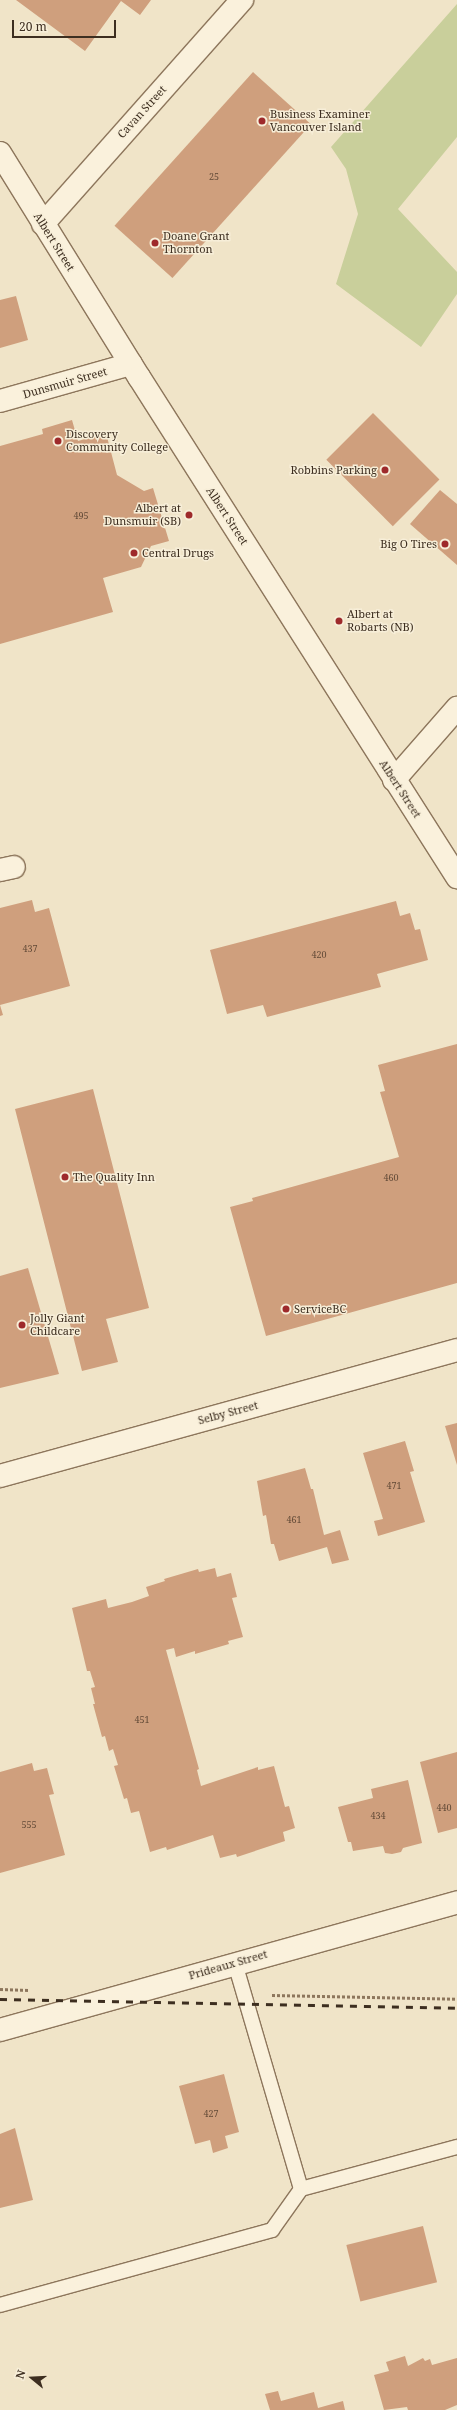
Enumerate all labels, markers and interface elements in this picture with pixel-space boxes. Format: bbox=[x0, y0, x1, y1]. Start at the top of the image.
scale bar bbox=[14, 12, 118, 38]
text: 20 m bbox=[19, 18, 47, 35]
street label: Cavan Street bbox=[115, 83, 169, 141]
place label: Business Examiner Vancouver Island bbox=[270, 108, 370, 134]
marker: Business Examiner Vancouver Island bbox=[257, 116, 267, 126]
house number: 25 bbox=[209, 172, 219, 182]
street label: Albert Street bbox=[31, 210, 77, 274]
place label: Doane Grant Thornton bbox=[163, 230, 229, 256]
marker: Doane Grant Thornton bbox=[150, 238, 160, 248]
street label: Dunsmuir Street bbox=[22, 365, 108, 401]
place label: Discovery Community College bbox=[66, 428, 168, 454]
marker: Discovery Community College bbox=[53, 436, 63, 446]
place label: Robbins Parking bbox=[291, 463, 377, 477]
marker: Robbins Parking bbox=[380, 465, 390, 475]
street label: Albert Street bbox=[203, 485, 251, 547]
place label: Albert at Dunsmuir (SB) bbox=[104, 502, 181, 528]
marker: Albert at Dunsmuir (SB) bbox=[184, 510, 194, 520]
house number: 495 bbox=[73, 511, 89, 521]
place label: Big O Tires bbox=[380, 537, 437, 551]
marker: Big O Tires bbox=[440, 539, 450, 549]
place label: Central Drugs bbox=[142, 546, 214, 560]
marker: Central Drugs bbox=[129, 548, 139, 558]
place label: Albert at Robarts (NB) bbox=[347, 608, 414, 634]
marker: Albert at Robarts (NB) bbox=[334, 616, 344, 626]
street label: Albert Street bbox=[376, 758, 424, 820]
house number: 437 bbox=[22, 944, 38, 954]
house number: 420 bbox=[311, 950, 327, 960]
place label: The Quality Inn bbox=[73, 1170, 155, 1184]
marker: The Quality Inn bbox=[60, 1172, 70, 1182]
house number: 460 bbox=[383, 1173, 399, 1183]
place label: ServiceBC bbox=[294, 1302, 346, 1316]
marker: ServiceBC bbox=[281, 1304, 291, 1314]
place label: Jolly Giant Childcare bbox=[30, 1312, 85, 1338]
marker: Jolly Giant Childcare bbox=[17, 1320, 27, 1330]
street label: Selby Street bbox=[197, 1399, 259, 1427]
house number: 471 bbox=[386, 1481, 402, 1491]
house number: 461 bbox=[286, 1515, 302, 1525]
house number: 451 bbox=[134, 1715, 150, 1725]
house number: 440 bbox=[436, 1803, 452, 1813]
house number: 434 bbox=[370, 1811, 386, 1821]
house number: 555 bbox=[21, 1820, 37, 1830]
street label: Prideaux Street bbox=[187, 1947, 269, 1983]
house number: 427 bbox=[203, 2109, 219, 2119]
north arrow bbox=[12, 2358, 52, 2398]
text: N bbox=[12, 2368, 29, 2381]

